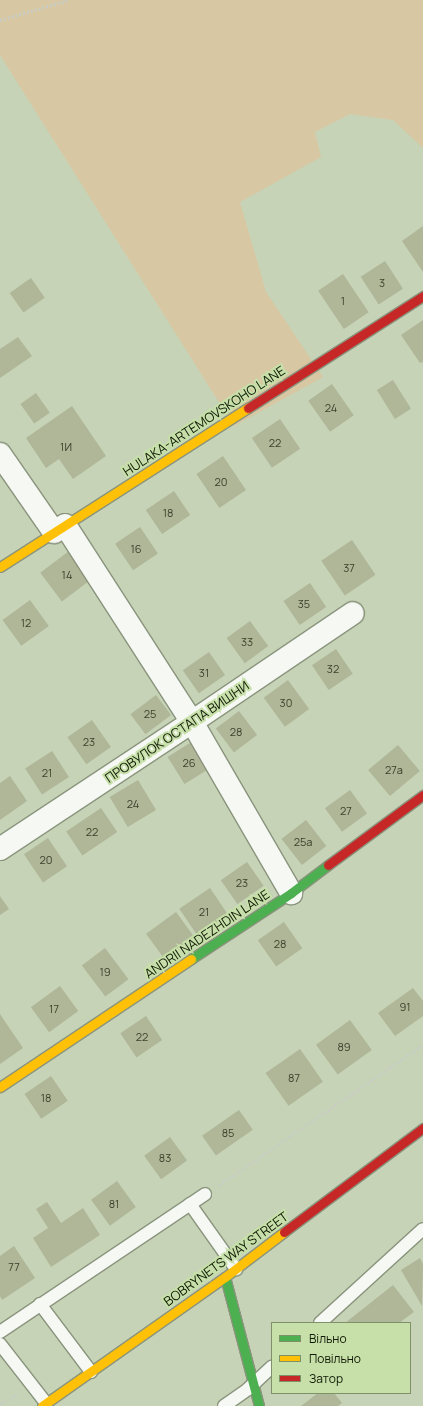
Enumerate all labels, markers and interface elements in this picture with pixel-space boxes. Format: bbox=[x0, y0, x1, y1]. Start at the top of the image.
house number: 3 bbox=[379, 276, 385, 290]
house number: 1 bbox=[341, 294, 345, 308]
street label: HULAKA-ARTEMOVSKOHO LANE bbox=[120, 363, 288, 479]
house number: 24 bbox=[325, 401, 337, 415]
house number: 22 bbox=[269, 436, 281, 450]
house number: 1И bbox=[60, 440, 72, 454]
house number: 20 bbox=[215, 475, 227, 489]
house number: 18 bbox=[163, 506, 173, 520]
house number: 16 bbox=[130, 542, 142, 556]
house number: 37 bbox=[343, 561, 355, 575]
house number: 14 bbox=[62, 568, 72, 582]
house number: 35 bbox=[298, 597, 310, 611]
house number: 12 bbox=[21, 616, 31, 630]
house number: 33 bbox=[241, 635, 253, 649]
house number: 32 bbox=[327, 662, 339, 676]
house number: 31 bbox=[199, 666, 209, 680]
street label: ПРОВУЛОК ОСТАПА ВИШНИ bbox=[102, 678, 252, 786]
house number: 30 bbox=[280, 696, 292, 710]
house number: 25 bbox=[144, 707, 156, 721]
house number: 28 bbox=[230, 725, 242, 739]
house number: 23 bbox=[83, 735, 95, 749]
house number: 26 bbox=[182, 756, 196, 770]
house number: 27а bbox=[385, 763, 403, 777]
house number: 21 bbox=[42, 766, 52, 780]
house number: 24 bbox=[127, 797, 139, 811]
house number: 27 bbox=[340, 804, 352, 818]
house number: 22 bbox=[86, 825, 98, 839]
house number: 25а bbox=[294, 835, 312, 849]
house number: 20 bbox=[40, 853, 52, 867]
house number: 23 bbox=[236, 876, 248, 890]
street label: ANDRII NADEZHDIN LANE bbox=[142, 886, 272, 982]
house number: 21 bbox=[199, 905, 209, 919]
house number: 28 bbox=[274, 937, 286, 951]
house number: 19 bbox=[99, 965, 111, 979]
house number: 91 bbox=[399, 1000, 411, 1014]
house number: 17 bbox=[49, 1002, 59, 1016]
house number: 22 bbox=[136, 1030, 148, 1044]
house number: 89 bbox=[337, 1040, 351, 1054]
house number: 87 bbox=[288, 1071, 300, 1085]
house number: 18 bbox=[41, 1091, 51, 1105]
house number: 85 bbox=[222, 1126, 234, 1140]
house number: 83 bbox=[159, 1151, 171, 1165]
house number: 81 bbox=[109, 1197, 119, 1211]
street label: BOBRYNETS WAY STREET bbox=[161, 1208, 291, 1310]
house number: 77 bbox=[8, 1260, 20, 1274]
legend bbox=[271, 1322, 411, 1394]
text: Вільно bbox=[309, 1330, 347, 1347]
text: Повільно bbox=[309, 1350, 361, 1367]
text: Затор bbox=[309, 1370, 343, 1387]

